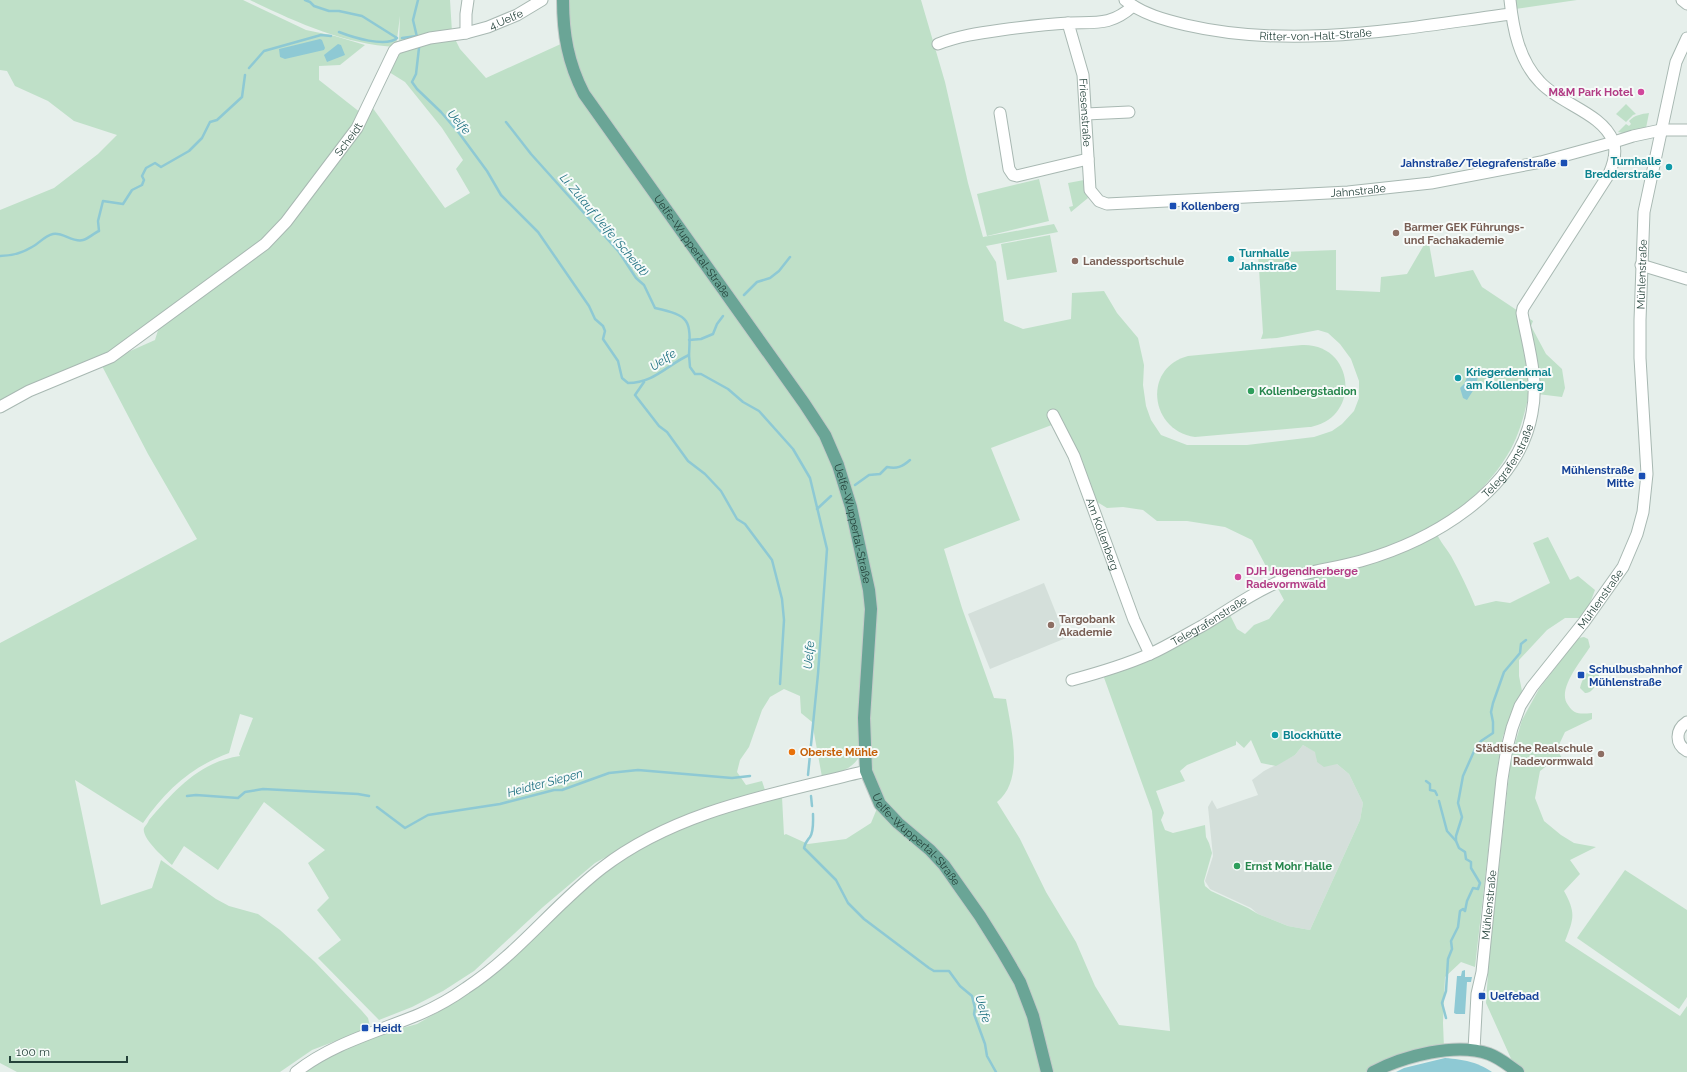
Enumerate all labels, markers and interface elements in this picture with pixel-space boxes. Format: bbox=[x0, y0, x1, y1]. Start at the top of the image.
street label: 4.Uelfe bbox=[487, 6, 526, 32]
street label: Ritter-von-Halt-Straße bbox=[1259, 26, 1373, 43]
street label: Friesenstraße bbox=[1077, 78, 1094, 148]
place label: M&M Park Hotel bbox=[1548, 86, 1634, 99]
marker: M&M Park Hotel bbox=[1636, 87, 1646, 97]
water label: Uelfe bbox=[444, 107, 474, 138]
street label: Scheidt bbox=[332, 120, 365, 159]
place label: Turnhalle Bredderstraße bbox=[1585, 155, 1661, 181]
place label: Jahnstraße/Telegrafenstraße bbox=[1401, 157, 1556, 170]
marker: Jahnstraße/Telegrafenstraße bbox=[1559, 158, 1569, 168]
marker: Turnhalle Bredderstraße bbox=[1664, 162, 1674, 172]
water label: Li. Zulauf Uelfe (Scheidt) bbox=[557, 171, 651, 279]
street label: Jahnstraße bbox=[1330, 181, 1387, 199]
street label: Uelfe-Wuppertal-Straße bbox=[651, 192, 734, 300]
place label: Kollenberg bbox=[1181, 200, 1240, 213]
marker: Kollenberg bbox=[1168, 201, 1178, 211]
place label: Barmer GEK Führungs- und Fachakademie bbox=[1404, 221, 1524, 247]
marker: Barmer GEK Führungs- und Fachakademie bbox=[1391, 228, 1401, 238]
street label: Mühlenstraße bbox=[1634, 239, 1650, 310]
place label: Turnhalle Jahnstraße bbox=[1239, 247, 1297, 273]
marker: Turnhalle Jahnstraße bbox=[1226, 254, 1236, 264]
place label: Landessportschule bbox=[1083, 255, 1185, 268]
marker: Landessportschule bbox=[1070, 256, 1080, 266]
water label: Uelfe bbox=[647, 346, 679, 374]
place label: Kriegerdenkmal am Kollenberg bbox=[1466, 366, 1552, 392]
marker: Kriegerdenkmal am Kollenberg bbox=[1453, 373, 1463, 383]
place label: Kollenbergstadion bbox=[1259, 385, 1357, 398]
marker: Kollenbergstadion bbox=[1246, 386, 1256, 396]
street label: Telegrafenstraße bbox=[1479, 422, 1536, 500]
street label: Uelfe-Wuppertal-Straße bbox=[831, 462, 874, 585]
place label: Mühlenstraße Mitte bbox=[1561, 464, 1634, 490]
marker: Mühlenstraße Mitte bbox=[1637, 471, 1647, 481]
street label: Am Kollenberg bbox=[1083, 496, 1122, 572]
place label: DJH Jugendherberge Radevormwald bbox=[1246, 565, 1358, 591]
street label: Mühlenstraße bbox=[1575, 566, 1626, 631]
marker: DJH Jugendherberge Radevormwald bbox=[1233, 572, 1243, 582]
street label: Telegrafenstraße bbox=[1169, 593, 1250, 648]
place label: Targobank Akademie bbox=[1059, 613, 1116, 639]
marker: Targobank Akademie bbox=[1046, 620, 1056, 630]
water label: Uelfe bbox=[801, 640, 817, 670]
place label: Schulbusbahnhof Mühlenstraße bbox=[1589, 663, 1683, 689]
marker: Schulbusbahnhof Mühlenstraße bbox=[1576, 670, 1586, 680]
place label: Blockhütte bbox=[1283, 729, 1342, 742]
marker: Blockhütte bbox=[1270, 730, 1280, 740]
place label: Städtische Realschule Radevormwald bbox=[1476, 742, 1593, 768]
place label: Oberste Mühle bbox=[800, 746, 878, 759]
marker: Oberste Mühle bbox=[787, 747, 797, 757]
marker: Städtische Realschule Radevormwald bbox=[1596, 749, 1606, 759]
water label: Heidter Siepen bbox=[506, 766, 585, 800]
street label: Uelfe-Wuppertal-Straße bbox=[870, 791, 963, 888]
place label: Ernst Mohr Halle bbox=[1245, 860, 1333, 873]
marker: Ernst Mohr Halle bbox=[1232, 861, 1242, 871]
street label: Mühlenstraße bbox=[1479, 869, 1499, 940]
place label: Uelfebad bbox=[1490, 990, 1539, 1003]
marker: Uelfebad bbox=[1477, 991, 1487, 1001]
water label: Uelfe bbox=[972, 993, 994, 1025]
place label: Heidt bbox=[373, 1022, 403, 1035]
marker: Heidt bbox=[360, 1023, 370, 1033]
scale bar bbox=[10, 1038, 127, 1064]
text: 100 m bbox=[16, 1045, 50, 1059]

